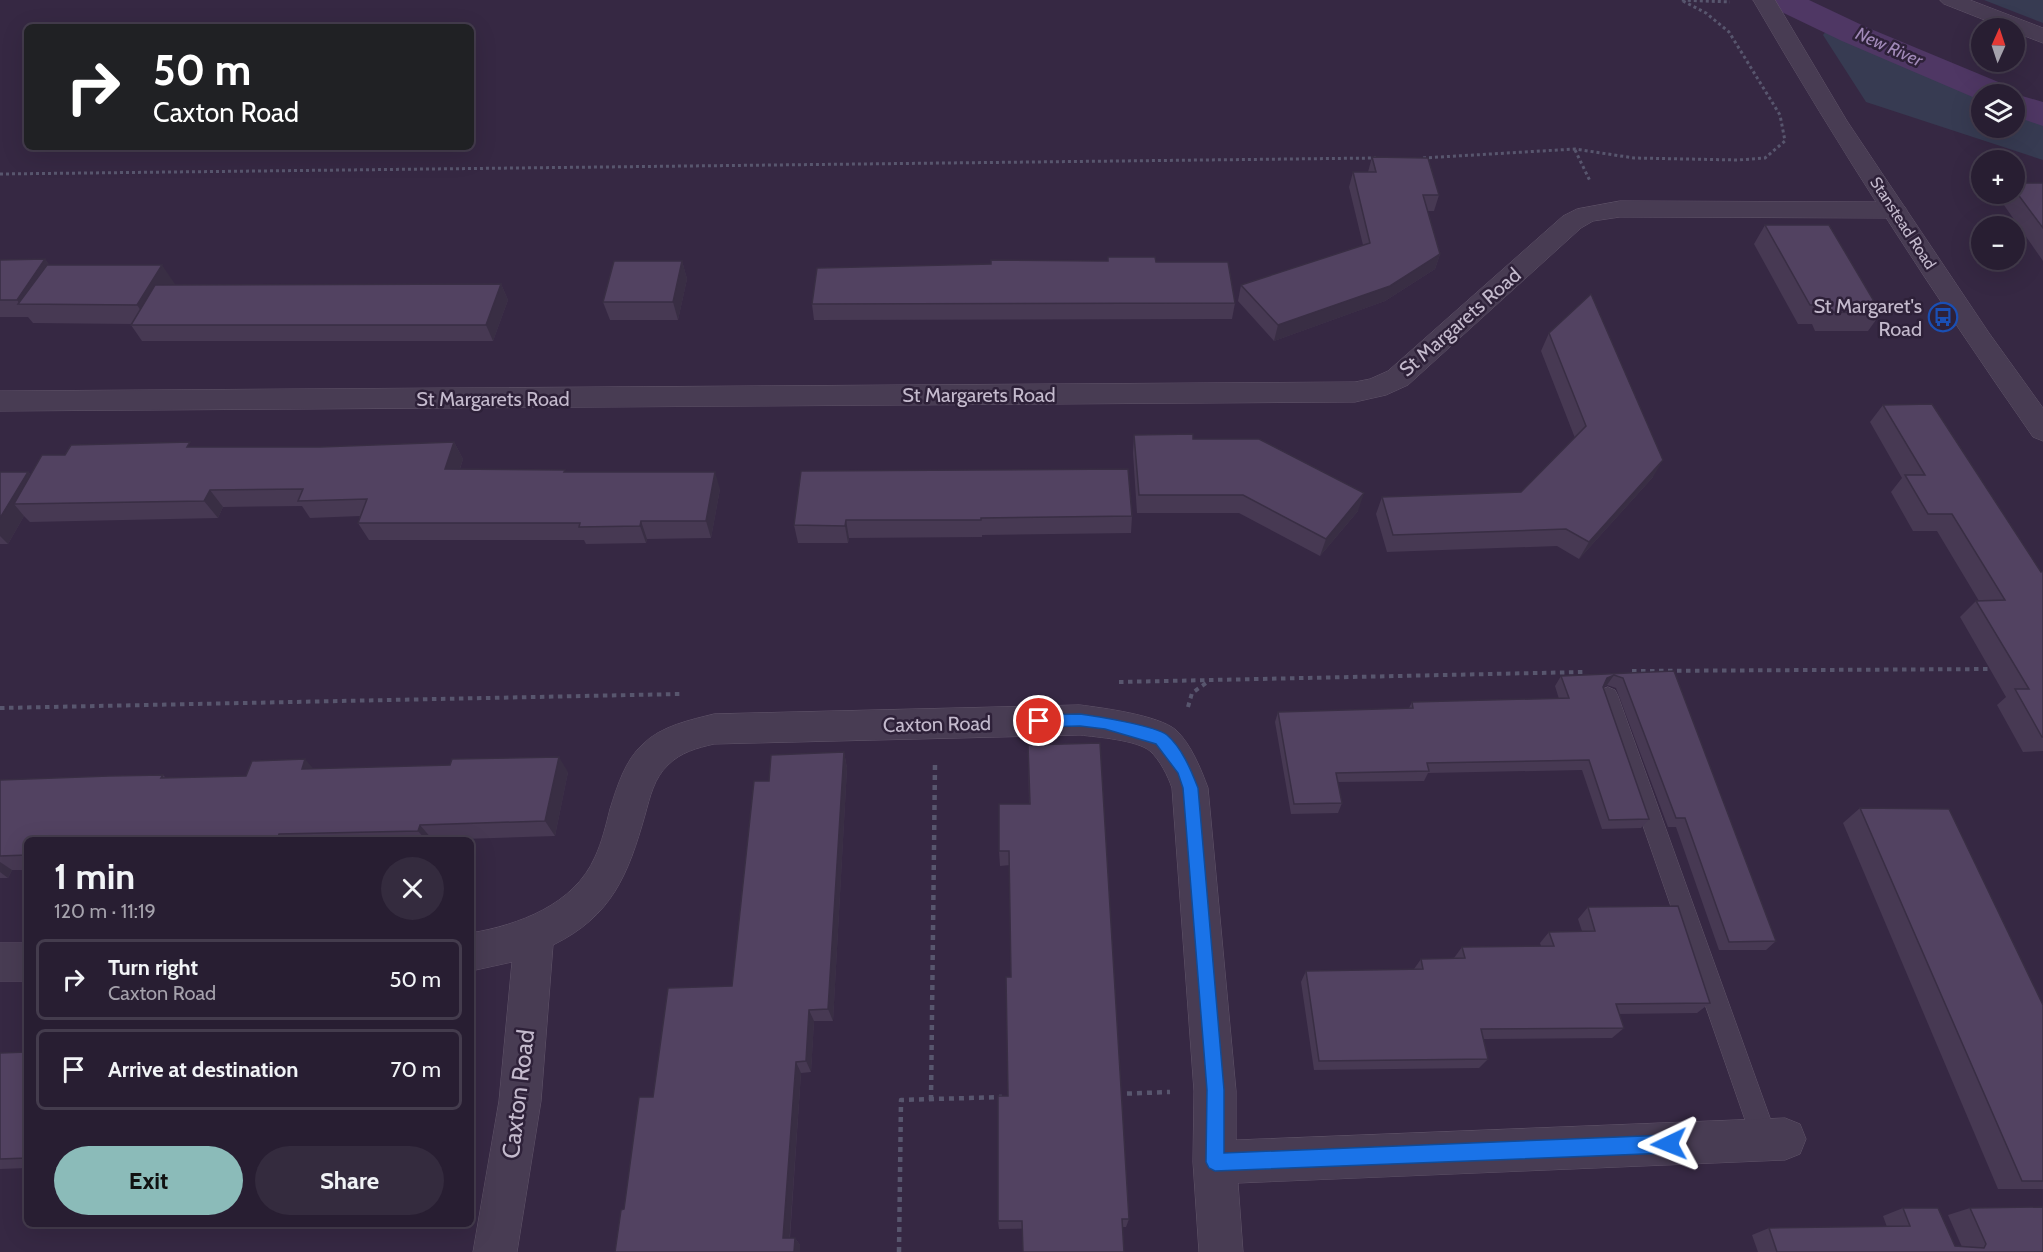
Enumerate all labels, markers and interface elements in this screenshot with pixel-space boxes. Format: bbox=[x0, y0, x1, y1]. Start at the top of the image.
north arrow bbox=[1971, 18, 2025, 72]
map controls bbox=[1971, 18, 2025, 270]
water label: New River bbox=[1852, 23, 1927, 72]
text: 50 m bbox=[153, 44, 251, 96]
icon: right bbox=[54, 48, 132, 126]
button: layers bbox=[1971, 84, 2025, 138]
text: Caxton Road bbox=[153, 96, 299, 129]
button: + bbox=[1971, 150, 2025, 204]
street label: Stanstead Road bbox=[1866, 173, 1940, 273]
button: − bbox=[1971, 216, 2025, 270]
street label: St Margarets Road bbox=[1394, 263, 1526, 381]
place label: St Margaret's Road bbox=[1813, 294, 1922, 341]
bus stop icon: St Margaret's Road bbox=[1927, 301, 1959, 333]
street label: St Margarets Road bbox=[902, 383, 1056, 407]
street label: St Margarets Road bbox=[416, 387, 570, 411]
pin bbox=[1013, 695, 1064, 746]
icon: arrive bbox=[1022, 704, 1055, 737]
street label: Caxton Road bbox=[883, 711, 991, 737]
text: 1 min bbox=[54, 854, 135, 898]
button: close bbox=[381, 857, 444, 920]
text: 120 m · 11:19 bbox=[54, 899, 156, 923]
text: Turn right bbox=[108, 954, 198, 981]
icon: right bbox=[57, 963, 90, 996]
text: 50 m bbox=[389, 966, 441, 993]
text: Caxton Road bbox=[108, 981, 216, 1005]
street label: Caxton Road bbox=[496, 1028, 540, 1160]
icon: arrive bbox=[57, 1053, 90, 1086]
text: Arrive at destination bbox=[108, 1056, 298, 1083]
text: 70 m bbox=[391, 1056, 441, 1083]
position arrow bbox=[1637, 1112, 1701, 1176]
button: Exit bbox=[54, 1146, 243, 1215]
button: Share bbox=[255, 1146, 444, 1215]

